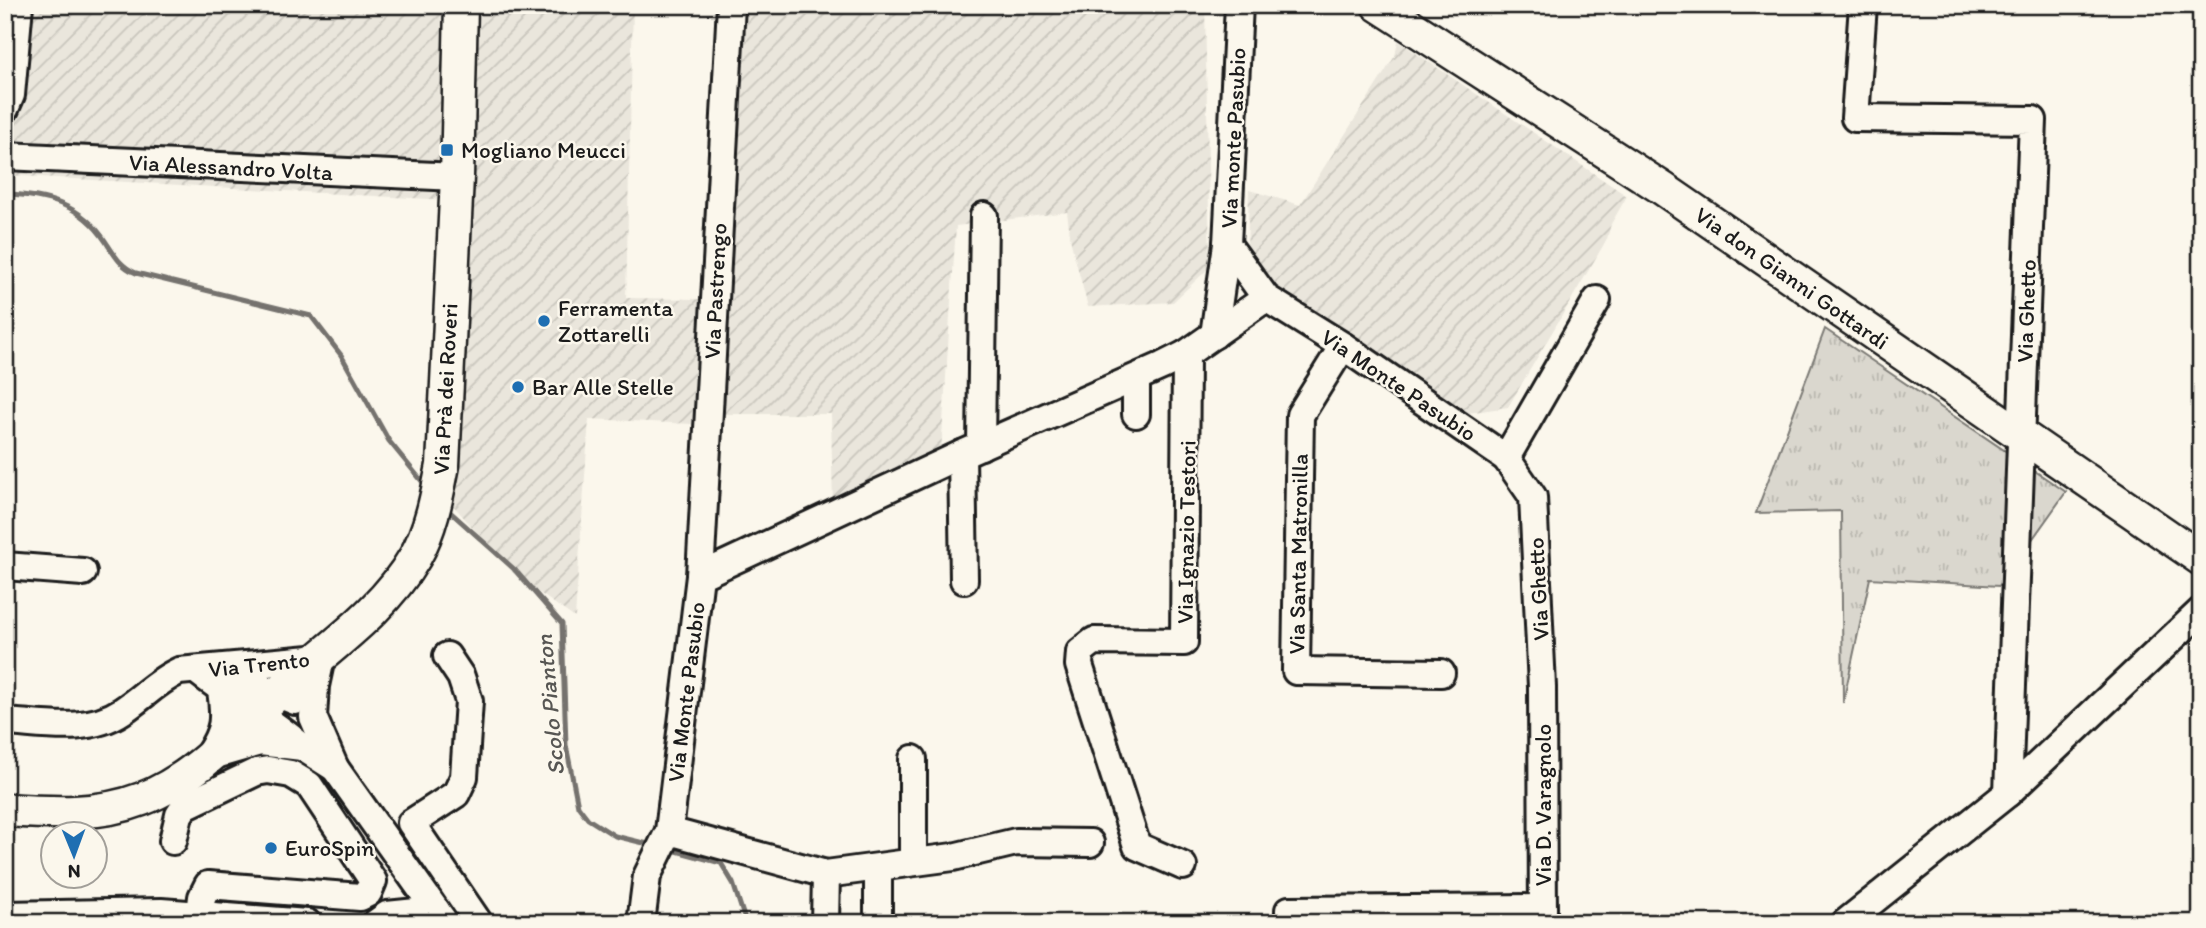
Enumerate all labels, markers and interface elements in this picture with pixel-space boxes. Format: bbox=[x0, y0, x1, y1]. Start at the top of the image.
street label: Via monte Pasubio bbox=[1214, 47, 1252, 229]
place label: Mogliano Meucci bbox=[461, 136, 626, 164]
marker: Mogliano Meucci bbox=[439, 142, 455, 158]
street label: Via Alessandro Volta bbox=[128, 148, 334, 186]
street label: Via don Gianni Gottardi bbox=[1690, 200, 1894, 356]
street label: Via Pastrengo bbox=[697, 222, 733, 360]
street label: Via Ghetto bbox=[2010, 259, 2042, 363]
place label: Ferramenta Zottarelli bbox=[558, 294, 673, 348]
street label: Via Prà dei Roveri bbox=[427, 302, 463, 476]
marker: Ferramenta Zottarelli bbox=[536, 313, 552, 329]
street label: Via Monte Pasubio bbox=[1316, 323, 1482, 447]
place label: Bar Alle Stelle bbox=[532, 373, 674, 401]
marker: Bar Alle Stelle bbox=[510, 379, 526, 395]
street label: Via Ignazio Testori bbox=[1170, 440, 1202, 624]
street label: Via Santa Matronilla bbox=[1282, 453, 1314, 655]
street label: Via Ghetto bbox=[1521, 537, 1555, 641]
street label: Via Monte Pasubio bbox=[661, 600, 711, 784]
water label: Scolo Pianton bbox=[529, 633, 570, 777]
street label: Via Trento bbox=[207, 645, 311, 683]
street label: Via D. Varagnolo bbox=[1529, 724, 1557, 886]
north arrow bbox=[38, 820, 108, 890]
place label: EuroSpin bbox=[285, 834, 374, 862]
marker: EuroSpin bbox=[263, 840, 279, 856]
text: N bbox=[68, 860, 81, 883]

